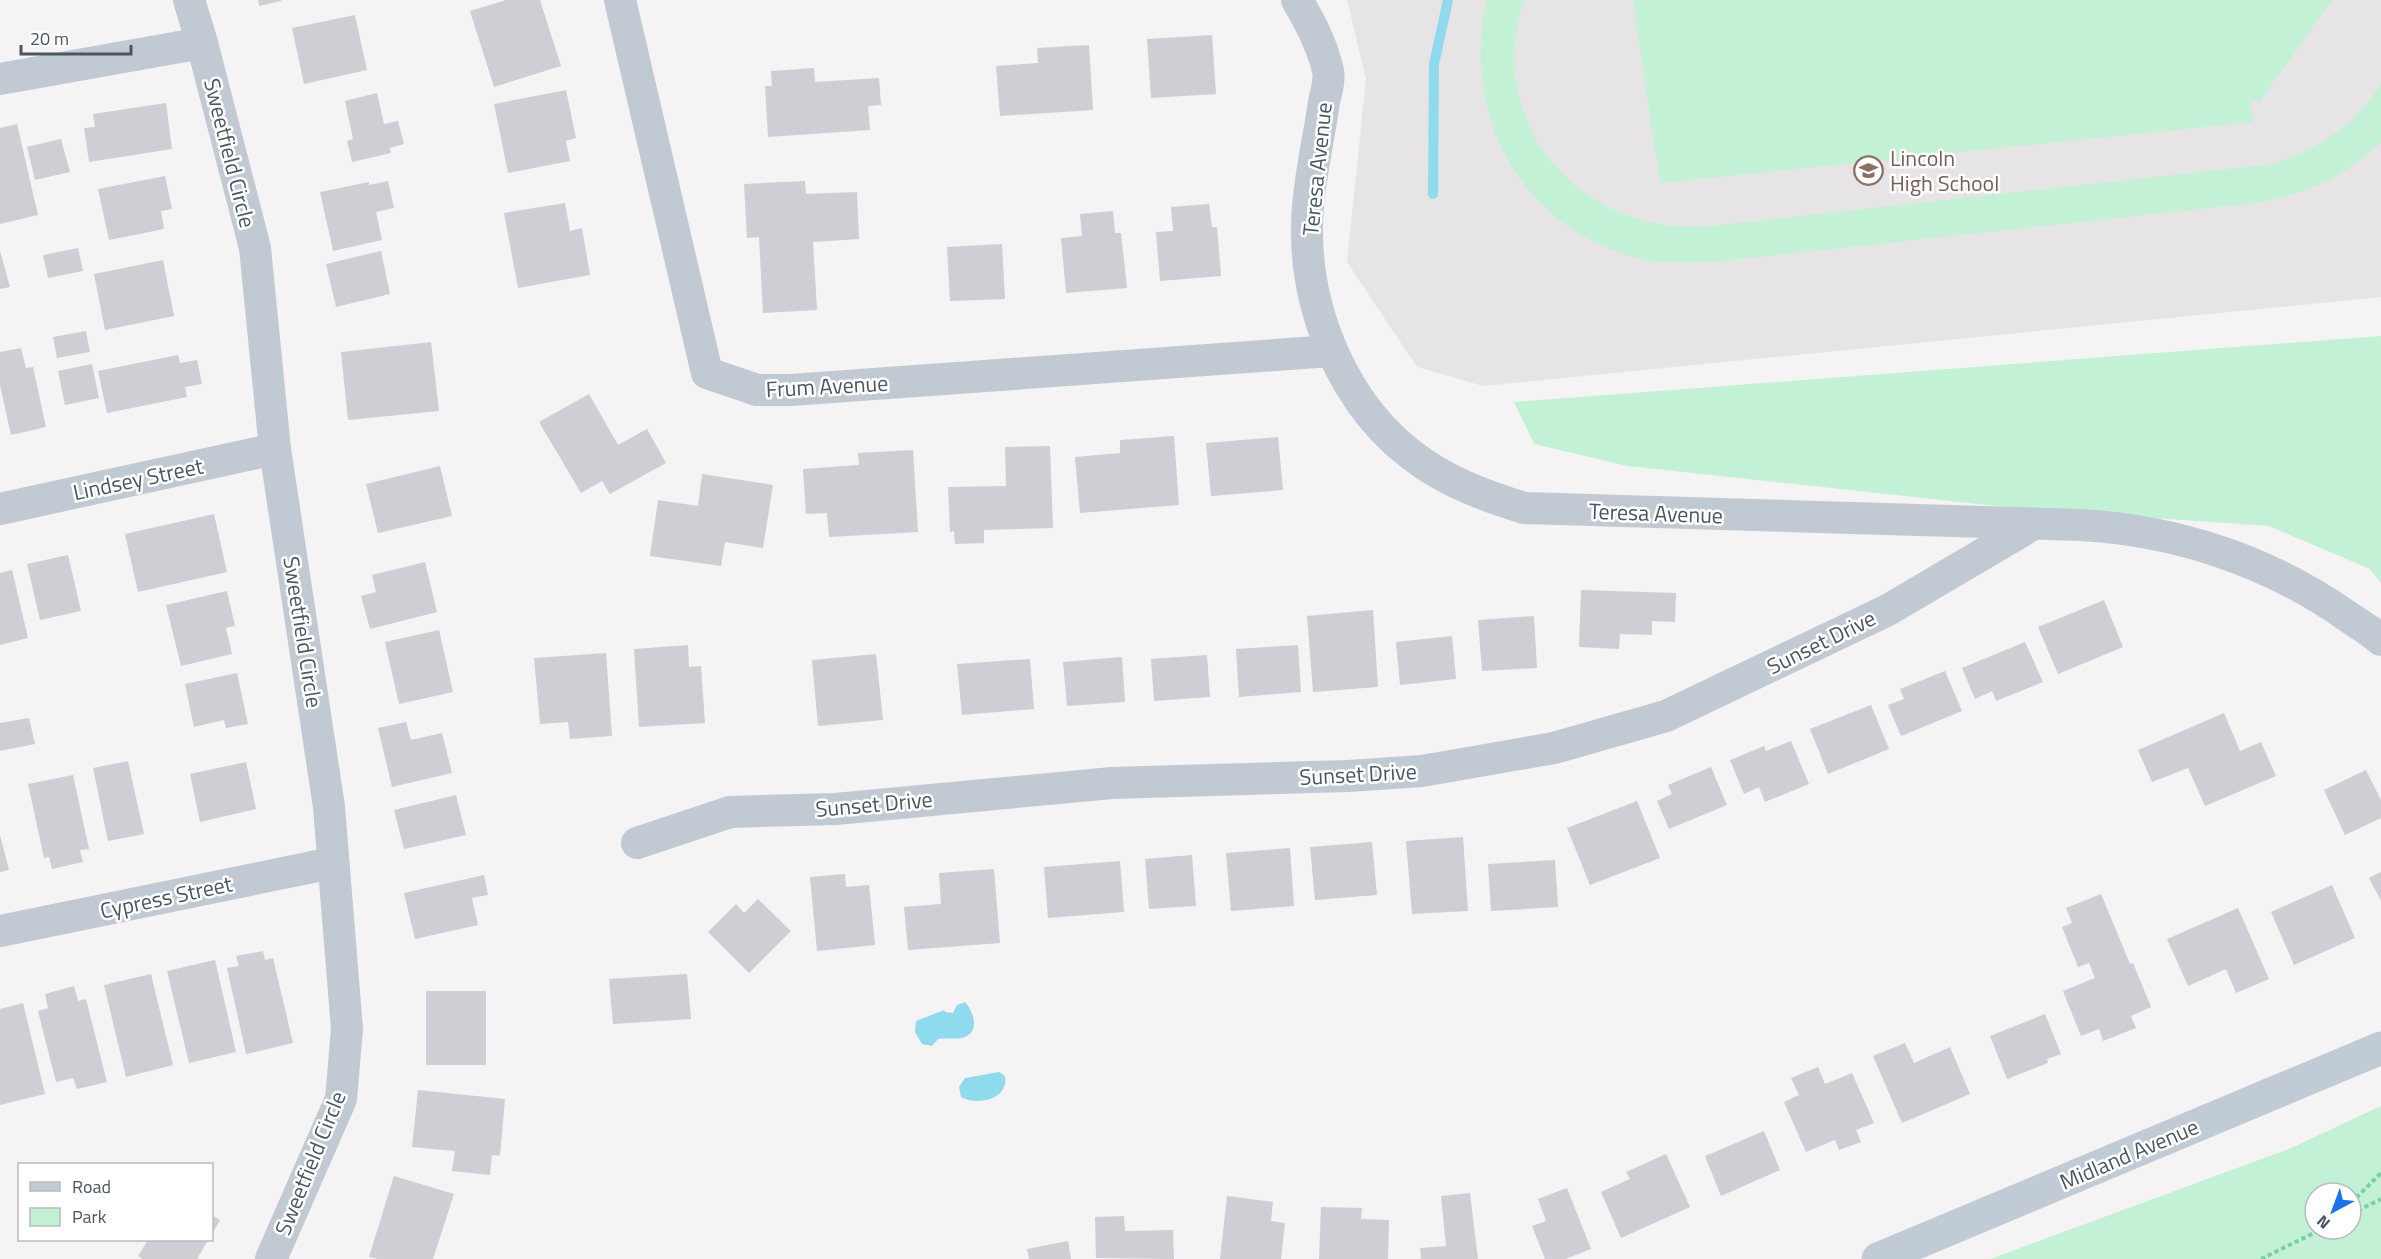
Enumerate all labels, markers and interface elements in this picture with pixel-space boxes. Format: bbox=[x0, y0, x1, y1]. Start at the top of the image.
scale bar bbox=[21, 18, 130, 56]
text: 20 m bbox=[30, 25, 69, 52]
street label: Sweetfield Circle bbox=[195, 75, 265, 231]
street label: Teresa Avenue bbox=[1293, 101, 1341, 237]
place label: Lincoln High School bbox=[1890, 141, 1999, 200]
school or university icon: Lincoln High School bbox=[1853, 155, 1885, 187]
street label: Frum Avenue bbox=[765, 366, 889, 406]
street label: Lindsey Street bbox=[70, 449, 206, 509]
street label: Teresa Avenue bbox=[1588, 494, 1724, 532]
street label: Sweetfield Circle bbox=[274, 554, 332, 710]
street label: Sunset Drive bbox=[1761, 601, 1881, 683]
street label: Sunset Drive bbox=[1299, 754, 1417, 794]
street label: Sunset Drive bbox=[814, 782, 934, 826]
street label: Cypress Street bbox=[97, 866, 236, 928]
street label: Sweetfield Circle bbox=[266, 1086, 354, 1240]
street label: Midland Avenue bbox=[2054, 1109, 2204, 1199]
legend bbox=[18, 1163, 213, 1241]
text: Road bbox=[72, 1173, 111, 1200]
north arrow bbox=[2303, 1181, 2363, 1241]
text: Park bbox=[72, 1203, 107, 1230]
text: N bbox=[2311, 1210, 2335, 1235]

